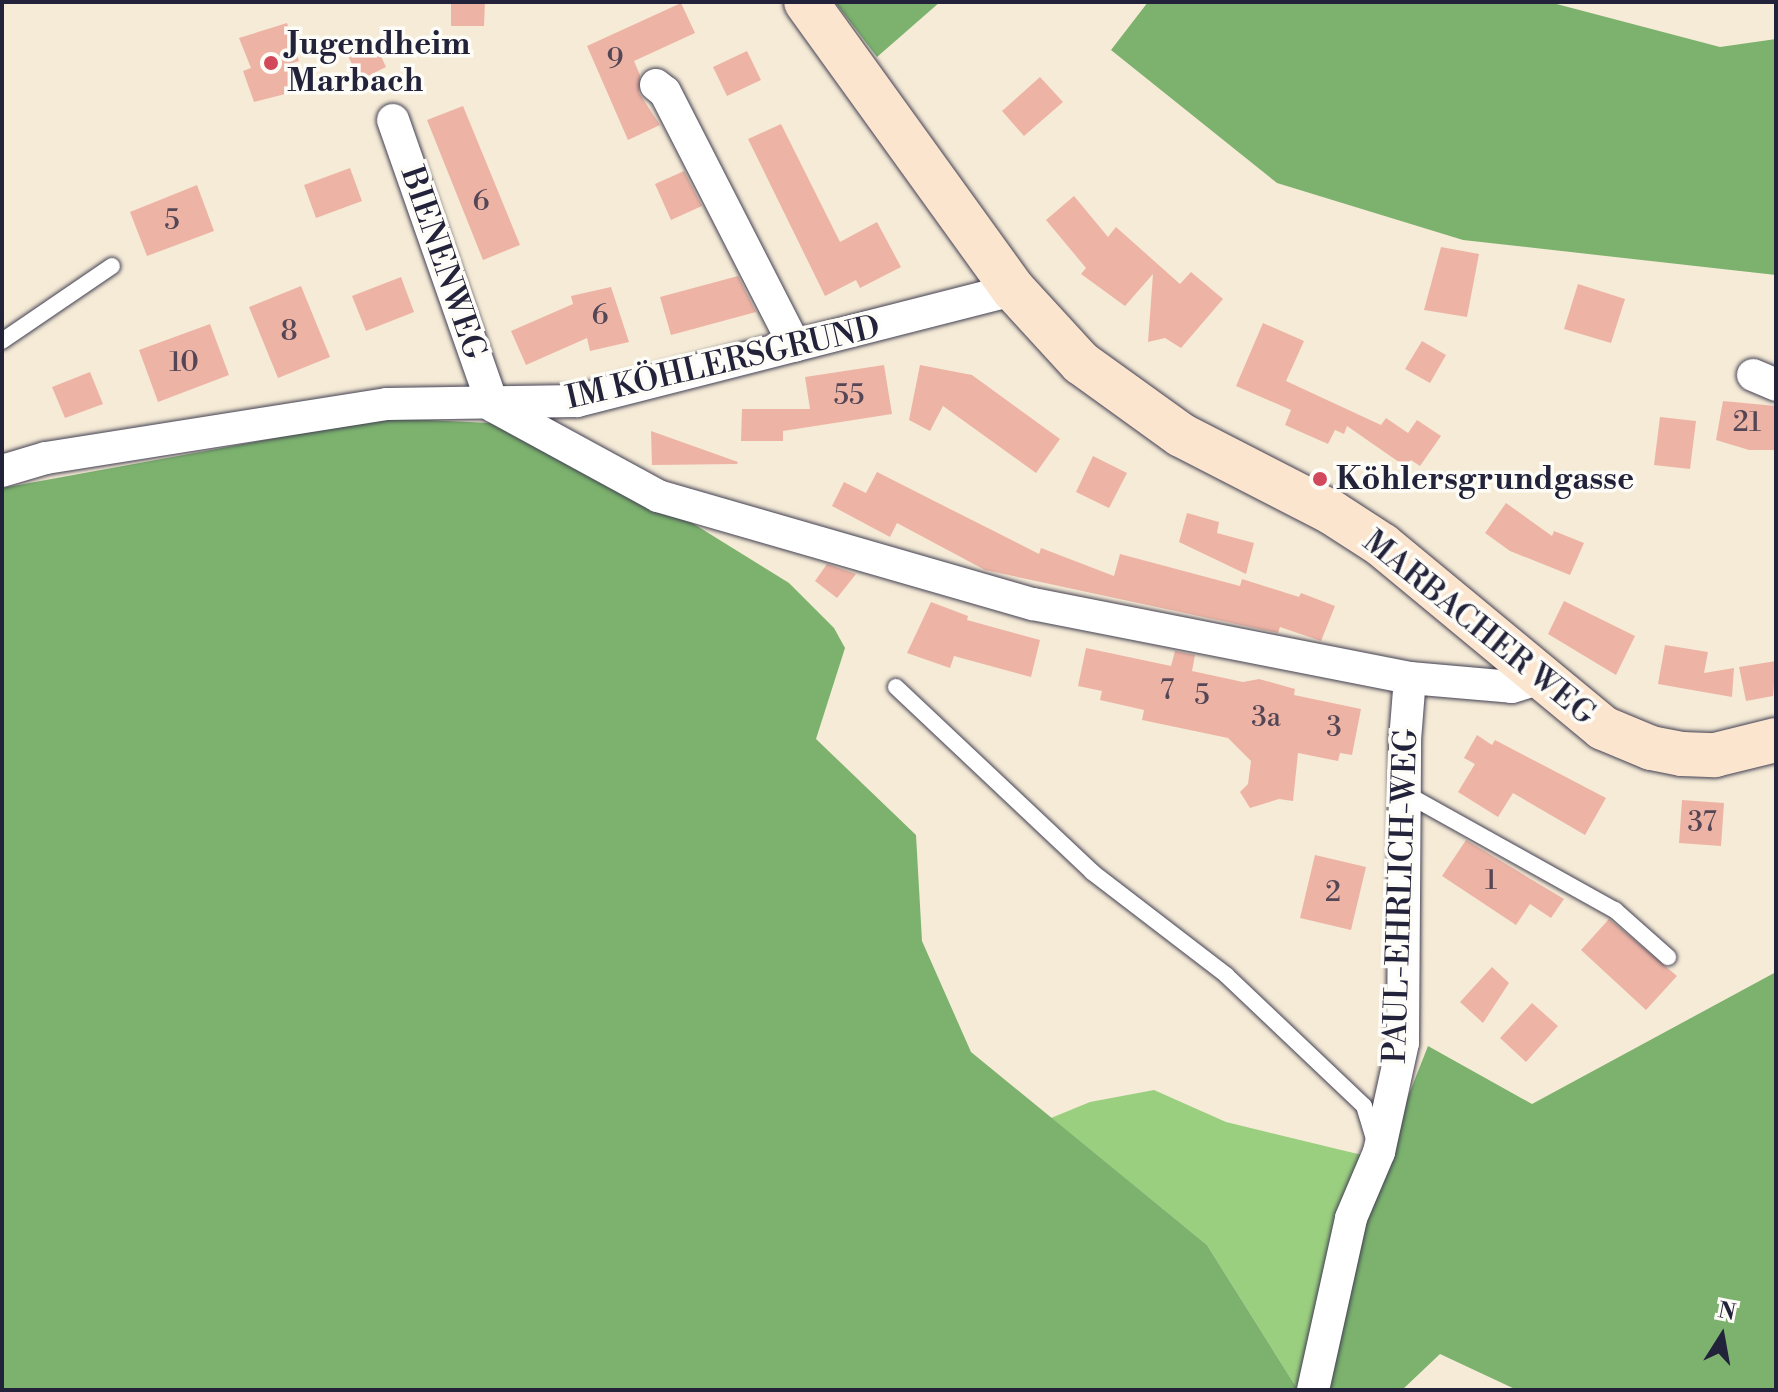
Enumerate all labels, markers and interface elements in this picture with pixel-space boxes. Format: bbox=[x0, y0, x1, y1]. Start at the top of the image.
place label: Jugendheim Marbach bbox=[287, 26, 470, 101]
house number: 9 bbox=[607, 43, 623, 77]
marker: Jugendheim Marbach bbox=[262, 54, 280, 72]
street label: BIENENWEG bbox=[392, 162, 494, 364]
house number: 6 bbox=[473, 185, 489, 219]
house number: 5 bbox=[164, 204, 180, 238]
house number: 6 bbox=[592, 299, 608, 333]
street label: IM KÖHLERSGRUND bbox=[562, 308, 884, 418]
house number: 8 bbox=[280, 315, 298, 349]
house number: 10 bbox=[169, 346, 199, 380]
house number: 55 bbox=[834, 379, 864, 413]
house number: 21 bbox=[1733, 406, 1761, 440]
place label: Köhlersgrundgasse bbox=[1336, 460, 1634, 498]
marker: Köhlersgrundgasse bbox=[1311, 470, 1329, 488]
street label: MARBACHER WEG bbox=[1355, 523, 1603, 733]
house number: 7 bbox=[1160, 674, 1174, 708]
house number: 5 bbox=[1194, 679, 1210, 713]
house number: 3a bbox=[1251, 701, 1281, 735]
house number: 3 bbox=[1326, 711, 1342, 745]
street label: PAUL-EHRLICH-WEG bbox=[1376, 728, 1426, 1064]
house number: 37 bbox=[1687, 806, 1717, 840]
house number: 1 bbox=[1485, 864, 1497, 898]
house number: 2 bbox=[1325, 876, 1341, 910]
north arrow bbox=[1682, 1296, 1762, 1376]
text: N bbox=[1716, 1297, 1738, 1327]

